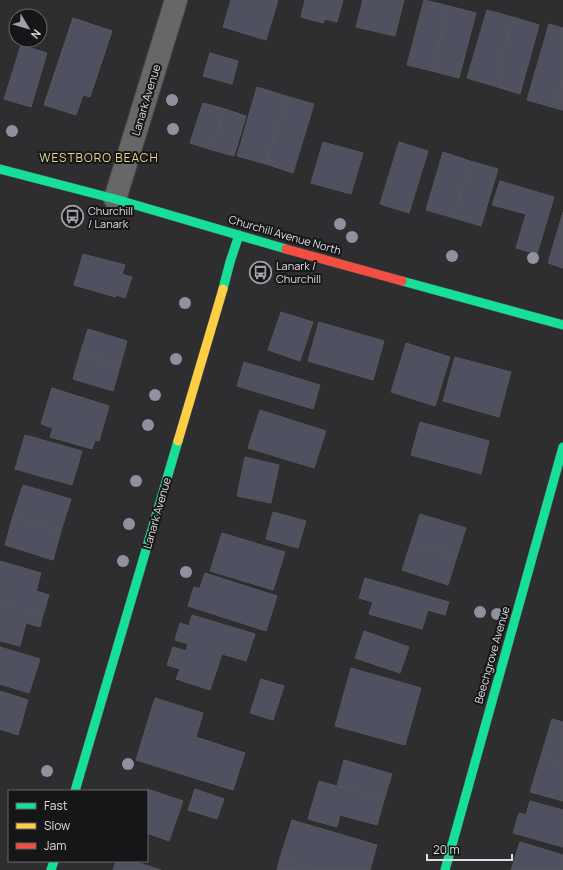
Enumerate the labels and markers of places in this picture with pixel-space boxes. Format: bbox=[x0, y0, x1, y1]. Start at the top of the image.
place label: Churchill / Lanark bbox=[88, 203, 133, 231]
bus stop icon: Churchill / Lanark bbox=[59, 204, 85, 230]
place label: Lanark / Churchill bbox=[276, 258, 321, 286]
bus stop icon: Lanark / Churchill bbox=[247, 259, 273, 285]

